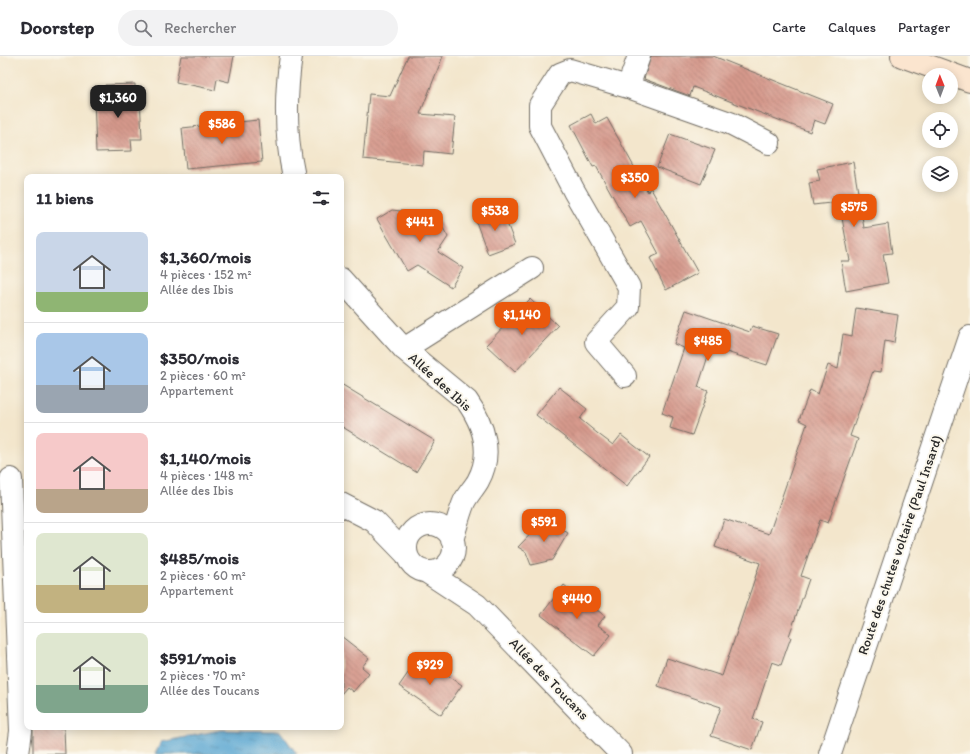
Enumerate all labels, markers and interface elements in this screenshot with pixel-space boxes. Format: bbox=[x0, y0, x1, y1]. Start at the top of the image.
search box bbox=[118, 10, 398, 46]
text: Doorstep bbox=[20, 16, 94, 39]
icon: search bbox=[132, 17, 154, 39]
text: Rechercher bbox=[164, 19, 236, 37]
text: Carte bbox=[772, 19, 806, 36]
text: Calques bbox=[828, 19, 876, 36]
text: Partager bbox=[898, 19, 950, 36]
north arrow bbox=[922, 68, 958, 104]
map controls bbox=[922, 68, 958, 192]
pin: $1,360 bbox=[85, 85, 151, 119]
text: $1,360 bbox=[99, 90, 137, 105]
pin: $586 bbox=[198, 111, 246, 145]
button: locate bbox=[922, 112, 958, 148]
text: $586 bbox=[208, 116, 236, 131]
button: layers bbox=[922, 156, 958, 192]
pin: $350 bbox=[611, 165, 659, 199]
text: $350 bbox=[621, 170, 649, 185]
icon: filters bbox=[310, 187, 332, 209]
text: 11 biens bbox=[36, 188, 94, 208]
pin: $575 bbox=[830, 194, 878, 228]
pin: $538 bbox=[471, 198, 519, 232]
text: $575 bbox=[841, 199, 867, 214]
text: $538 bbox=[481, 203, 509, 218]
pin: $441 bbox=[396, 209, 444, 243]
text: $441 bbox=[406, 214, 434, 229]
text: $1,360/mois bbox=[160, 247, 251, 267]
icon: home bbox=[68, 248, 116, 296]
text: 4 pièces · 152 m² bbox=[160, 267, 252, 282]
text: Allée des Ibis bbox=[160, 282, 234, 297]
pin: $1,140 bbox=[489, 302, 555, 336]
text: $1,140 bbox=[503, 307, 541, 322]
pin: $485 bbox=[684, 328, 732, 362]
text: $485 bbox=[694, 333, 722, 348]
text: $350/mois bbox=[160, 348, 239, 368]
icon: home bbox=[68, 349, 116, 397]
street label: Allée des Ibis bbox=[405, 349, 475, 415]
text: 2 pièces · 60 m² bbox=[160, 368, 246, 383]
text: Appartement bbox=[160, 383, 234, 398]
street label: Route des chutes voltaire (Paul Insard) bbox=[854, 433, 946, 657]
text: $1,140/mois bbox=[160, 448, 251, 468]
icon: home bbox=[68, 449, 116, 497]
text: 4 pièces · 148 m² bbox=[160, 468, 253, 483]
text: Allée des Ibis bbox=[160, 483, 234, 498]
pin: $591 bbox=[520, 509, 568, 543]
text: $591 bbox=[531, 514, 557, 529]
text: $485/mois bbox=[160, 548, 239, 568]
icon: home bbox=[68, 549, 116, 597]
text: 2 pièces · 60 m² bbox=[160, 568, 246, 583]
text: Appartement bbox=[160, 583, 234, 598]
pin: $440 bbox=[553, 586, 601, 620]
text: $440 bbox=[562, 591, 592, 606]
street label: Allée des Toucans bbox=[506, 635, 592, 723]
text: $591/mois bbox=[160, 648, 236, 668]
icon: home bbox=[68, 649, 116, 697]
pin: $929 bbox=[406, 652, 454, 686]
text: $929 bbox=[416, 657, 444, 672]
text: 2 pièces · 70 m² bbox=[160, 668, 245, 683]
text: Allée des Toucans bbox=[160, 683, 260, 698]

